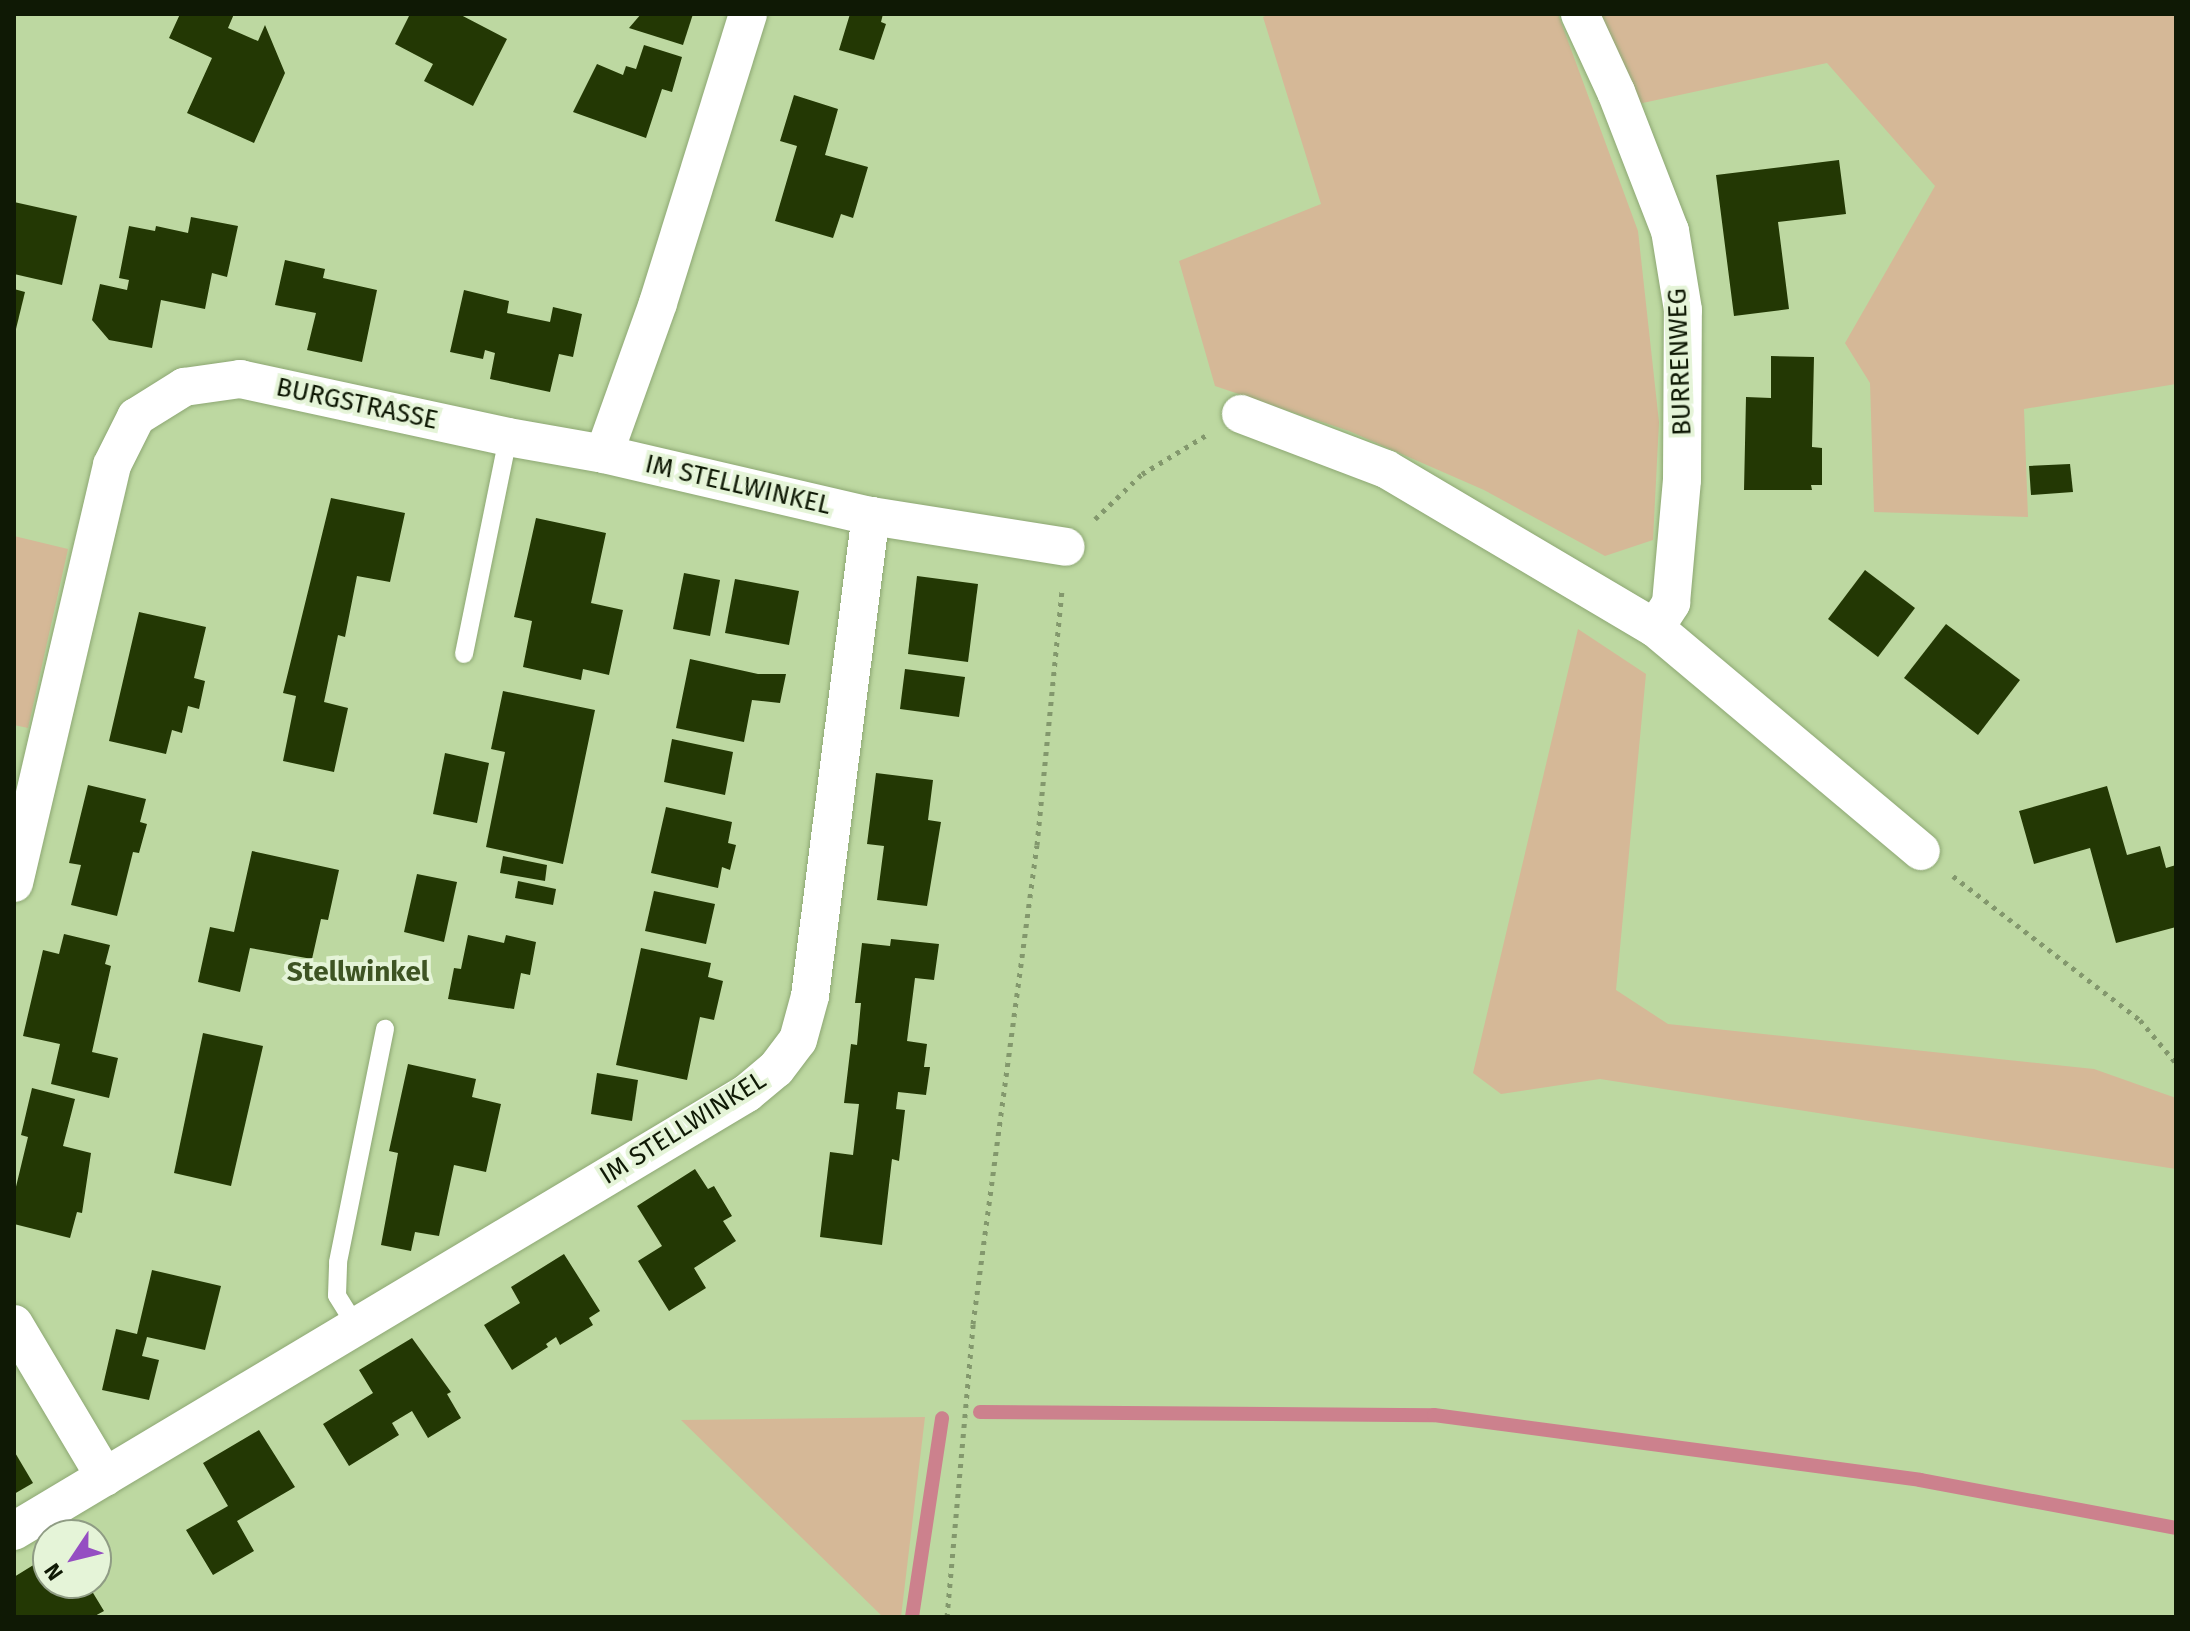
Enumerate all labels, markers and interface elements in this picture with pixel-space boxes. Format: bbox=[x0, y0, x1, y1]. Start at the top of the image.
street label: BURRENWEG bbox=[1662, 288, 1698, 436]
street label: BURGSTRASSE bbox=[273, 372, 441, 436]
street label: IM STELLWINKEL bbox=[642, 448, 834, 522]
district label: Stellwinkel bbox=[287, 955, 429, 989]
street label: IM STELLWINKEL bbox=[594, 1065, 772, 1191]
north arrow bbox=[32, 1519, 112, 1599]
text: N bbox=[38, 1558, 69, 1586]

